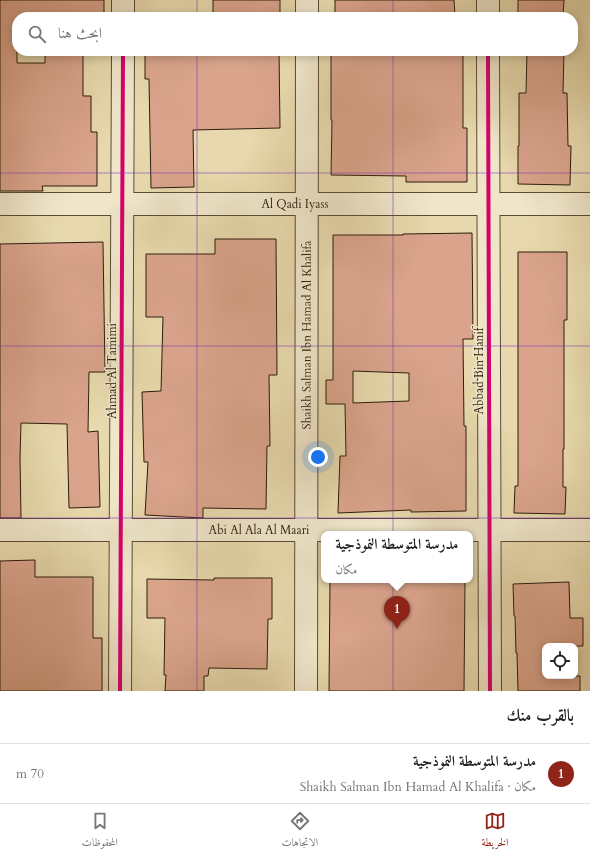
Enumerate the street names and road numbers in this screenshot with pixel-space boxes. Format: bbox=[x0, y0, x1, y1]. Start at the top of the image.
street label: Al Qadi Iyass bbox=[261, 196, 329, 212]
street label: Shaikh Salman Ibn Hamad Al Khalifa bbox=[298, 240, 315, 429]
street label: Ahmad Al Tamimi bbox=[104, 322, 120, 419]
street label: Abbad Bin Hanif bbox=[471, 325, 487, 414]
street label: Abi Al Ala Al Maari bbox=[209, 522, 310, 538]

